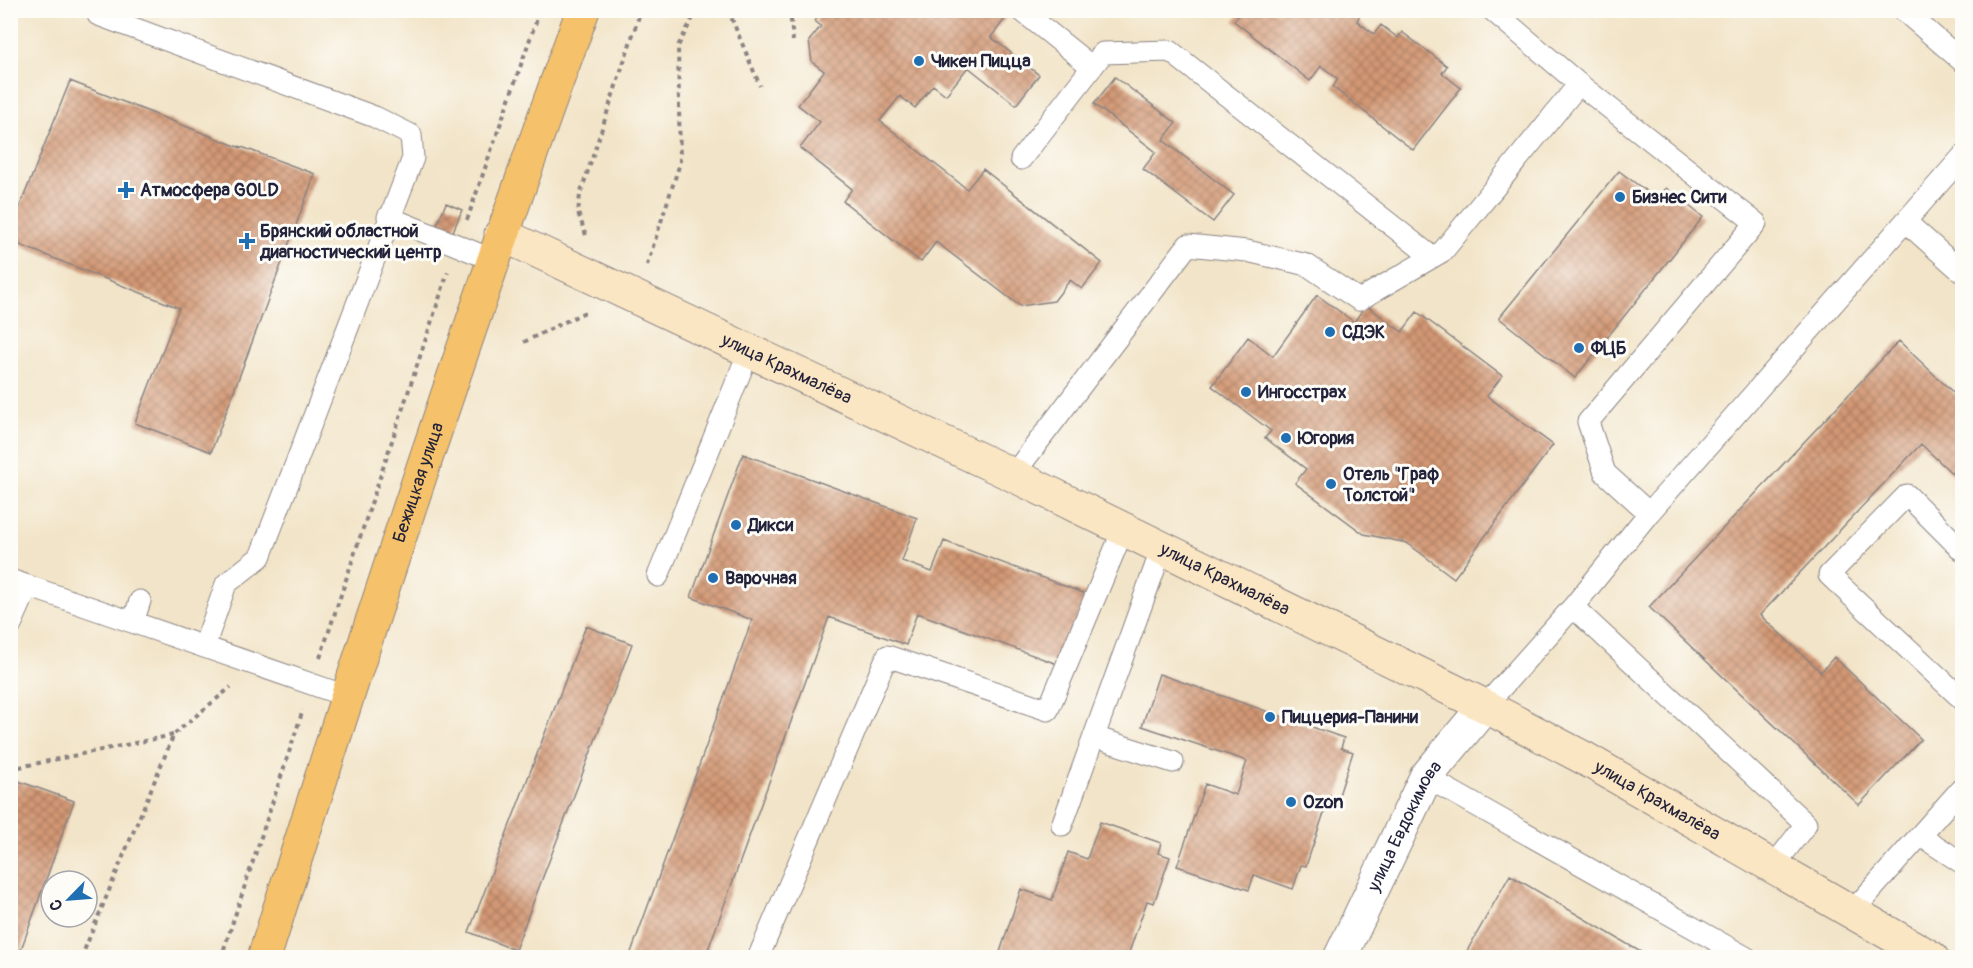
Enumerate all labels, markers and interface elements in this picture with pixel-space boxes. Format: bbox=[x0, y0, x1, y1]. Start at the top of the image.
place label: Чикен Пицца bbox=[931, 50, 1031, 73]
marker: Чикен Пицца bbox=[912, 54, 926, 68]
place label: Атмосфера GOLD bbox=[140, 179, 279, 202]
marker: Атмосфера GOLD bbox=[117, 181, 135, 199]
place label: Бизнес Сити bbox=[1632, 186, 1727, 209]
marker: Бизнес Сити bbox=[1613, 190, 1627, 204]
place label: Брянский областной диагностический центр bbox=[259, 220, 442, 264]
marker: Брянский областной диагностический центр bbox=[238, 232, 256, 250]
place label: СДЭК bbox=[1342, 321, 1385, 344]
marker: СДЭК bbox=[1323, 325, 1337, 339]
street label: улица Крахмалёва bbox=[717, 328, 856, 410]
place label: ФЦБ bbox=[1590, 337, 1627, 360]
marker: ФЦБ bbox=[1572, 341, 1586, 355]
place label: Ингосстрах bbox=[1258, 381, 1346, 404]
marker: Ингосстрах bbox=[1239, 385, 1253, 399]
street label: Бежицкая улица bbox=[388, 419, 449, 546]
place label: Югория bbox=[1297, 427, 1354, 450]
marker: Югория bbox=[1279, 431, 1293, 445]
place label: Отель "Граф Толстой" bbox=[1342, 463, 1440, 507]
marker: Отель "Граф Толстой" bbox=[1324, 477, 1338, 491]
place label: Дикси bbox=[747, 514, 793, 537]
marker: Дикси bbox=[729, 518, 743, 532]
street label: улица Крахмалёва bbox=[1155, 537, 1294, 621]
place label: Варочная bbox=[725, 567, 797, 590]
marker: Варочная bbox=[706, 571, 720, 585]
place label: Пиццерия-Панини bbox=[1282, 706, 1418, 729]
marker: Пиццерия-Панини bbox=[1263, 710, 1277, 724]
street label: улица Крахмалёва bbox=[1589, 755, 1724, 846]
street label: улица Евдокимова bbox=[1362, 756, 1447, 896]
place label: Ozon bbox=[1303, 791, 1343, 814]
marker: Ozon bbox=[1284, 795, 1298, 809]
north arrow bbox=[39, 869, 99, 929]
text: С bbox=[45, 896, 67, 914]

